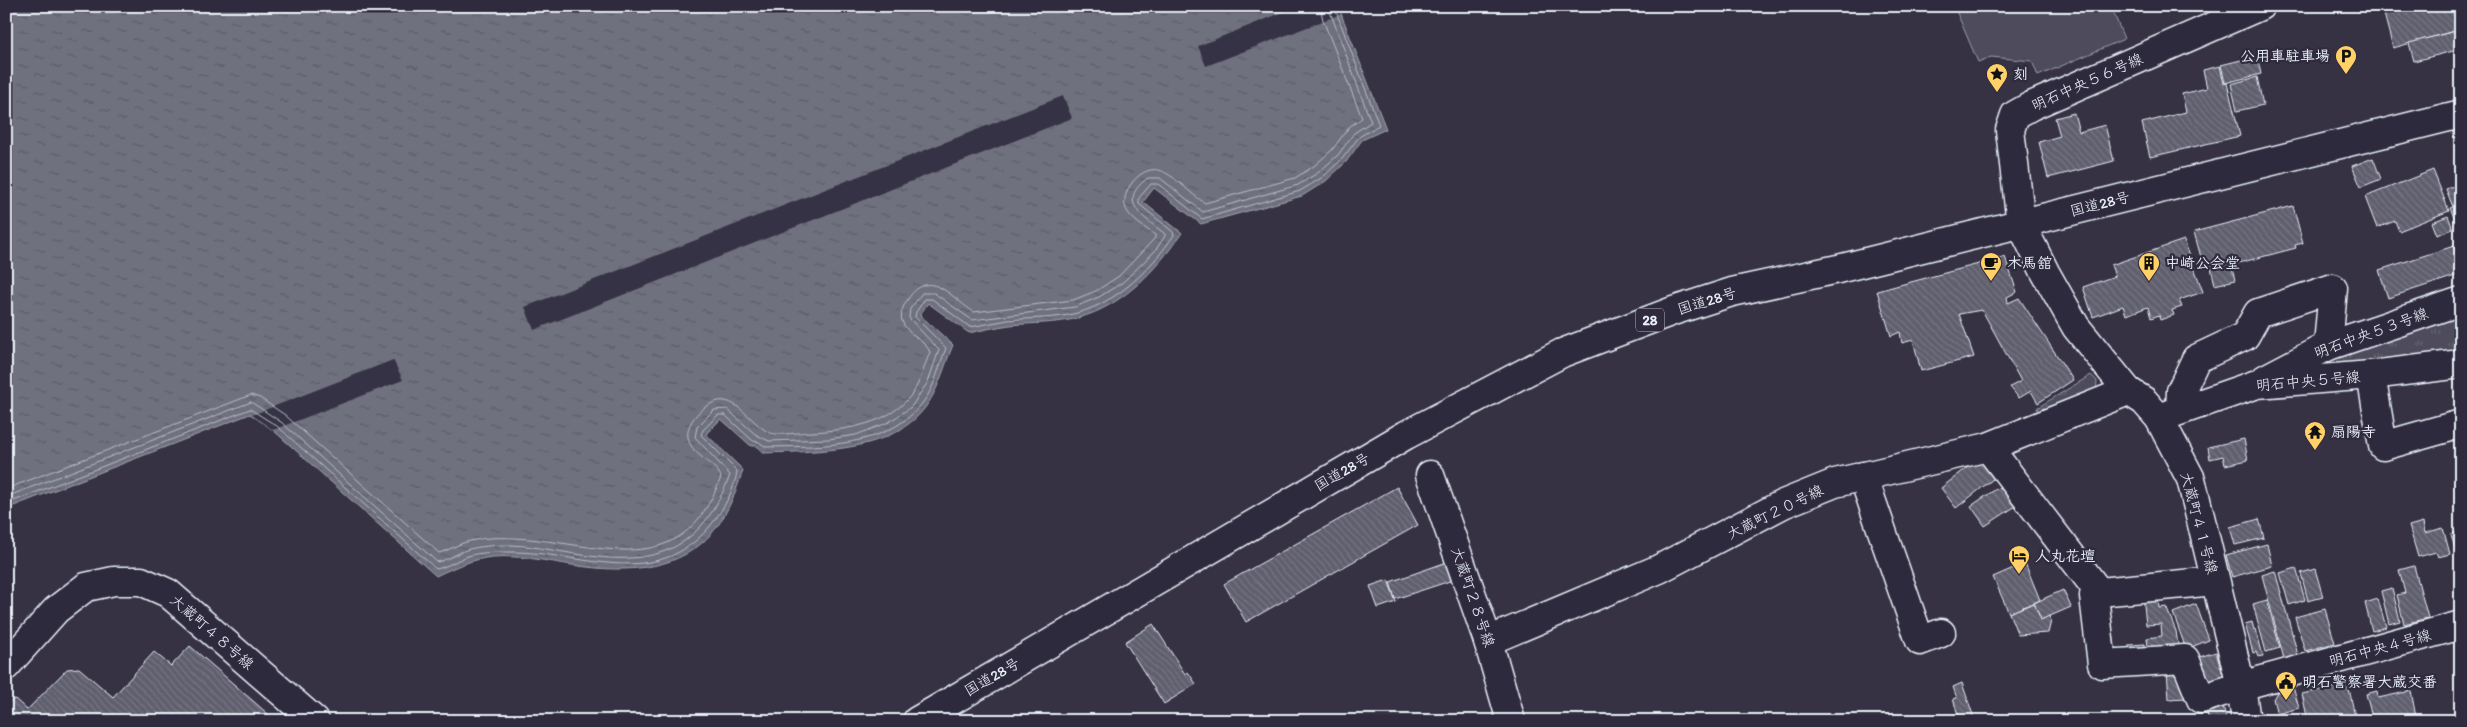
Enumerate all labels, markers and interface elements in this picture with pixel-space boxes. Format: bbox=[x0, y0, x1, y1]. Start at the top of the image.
parking icon: 公用車駐車場 bbox=[2334, 44, 2358, 75]
place label: 公用車駐車場 bbox=[2240, 47, 2330, 65]
street label: 明石中央５６号線 bbox=[2029, 49, 2145, 115]
place icon: 刻 bbox=[1985, 62, 2009, 93]
place label: 刻 bbox=[2013, 65, 2028, 83]
street label: 国道28号 bbox=[2068, 188, 2132, 220]
cafe icon: 木馬舘 bbox=[1979, 251, 2003, 282]
building icon: 中崎公会堂 bbox=[2137, 251, 2161, 282]
place label: 木馬舘 bbox=[2007, 254, 2052, 272]
place label: 中崎公会堂 bbox=[2165, 254, 2240, 272]
street label: 国道28号 bbox=[1675, 283, 1739, 319]
street label: 明石中央５３号線 bbox=[2312, 304, 2430, 362]
road number: 28 bbox=[1636, 308, 1664, 332]
street label: 明石中央５号線 bbox=[2255, 367, 2361, 395]
temple icon: 扇陽寺 bbox=[2303, 420, 2327, 451]
place label: 扇陽寺 bbox=[2331, 423, 2376, 441]
street label: 国道28号 bbox=[1311, 449, 1373, 495]
street label: 大蔵町４１号線 bbox=[2177, 470, 2221, 576]
street label: 大蔵町２０号線 bbox=[1724, 481, 1826, 543]
street label: 大蔵町２８号線 bbox=[1447, 544, 1499, 650]
hotel icon: 人丸花壇 bbox=[2007, 544, 2031, 575]
place label: 人丸花壇 bbox=[2035, 547, 2096, 565]
street label: 大蔵町４８号線 bbox=[166, 591, 258, 673]
street label: 明石中央４号線 bbox=[2327, 626, 2433, 670]
street label: 国道28号 bbox=[961, 654, 1023, 700]
public building icon: 明石警察署大蔵交番 bbox=[2274, 670, 2298, 701]
place label: 明石警察署大蔵交番 bbox=[2302, 673, 2437, 691]

